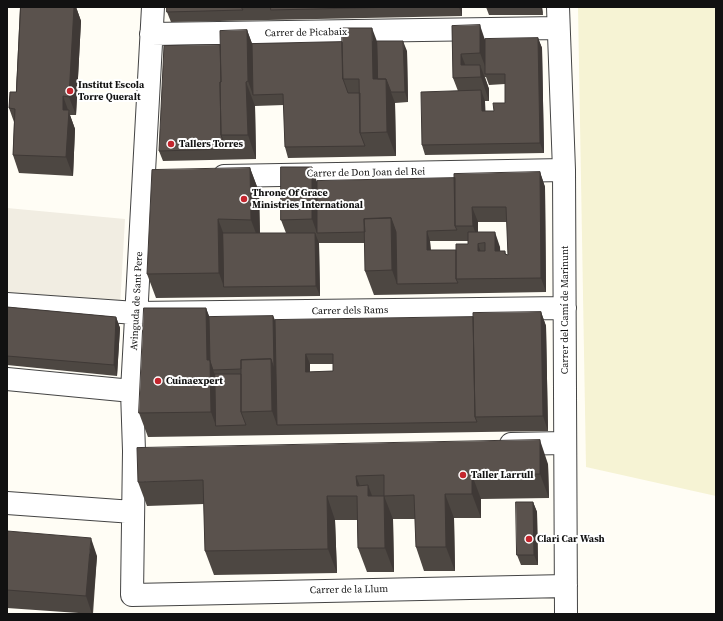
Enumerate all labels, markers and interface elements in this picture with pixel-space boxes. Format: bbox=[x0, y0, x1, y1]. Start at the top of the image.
street label: Carrer de Picabaix bbox=[265, 26, 347, 40]
place label: Institut Escola Torre Queralt bbox=[78, 79, 144, 102]
marker: Institut Escola Torre Queralt bbox=[65, 86, 75, 96]
place label: Tallers Torres bbox=[179, 138, 243, 150]
marker: Tallers Torres bbox=[166, 139, 176, 149]
street label: Carrer de Don Joan del Rei bbox=[307, 166, 425, 180]
place label: Throne Of Grace Ministries International bbox=[252, 187, 363, 210]
marker: Throne Of Grace Ministries International bbox=[239, 194, 249, 204]
street label: Carrer del Camí de Marinunt bbox=[559, 246, 571, 374]
street label: Avinguda de Sant Pere bbox=[128, 251, 146, 351]
street label: Carrer dels Rams bbox=[312, 304, 388, 318]
place label: Cuinaexpert bbox=[166, 375, 223, 387]
marker: Cuinaexpert bbox=[153, 376, 163, 386]
place label: Taller Larrull bbox=[471, 469, 533, 481]
marker: Taller Larrull bbox=[458, 470, 468, 480]
place label: Clari Car Wash bbox=[537, 533, 605, 545]
marker: Clari Car Wash bbox=[524, 534, 534, 544]
street label: Carrer de la Llum bbox=[310, 583, 388, 597]

